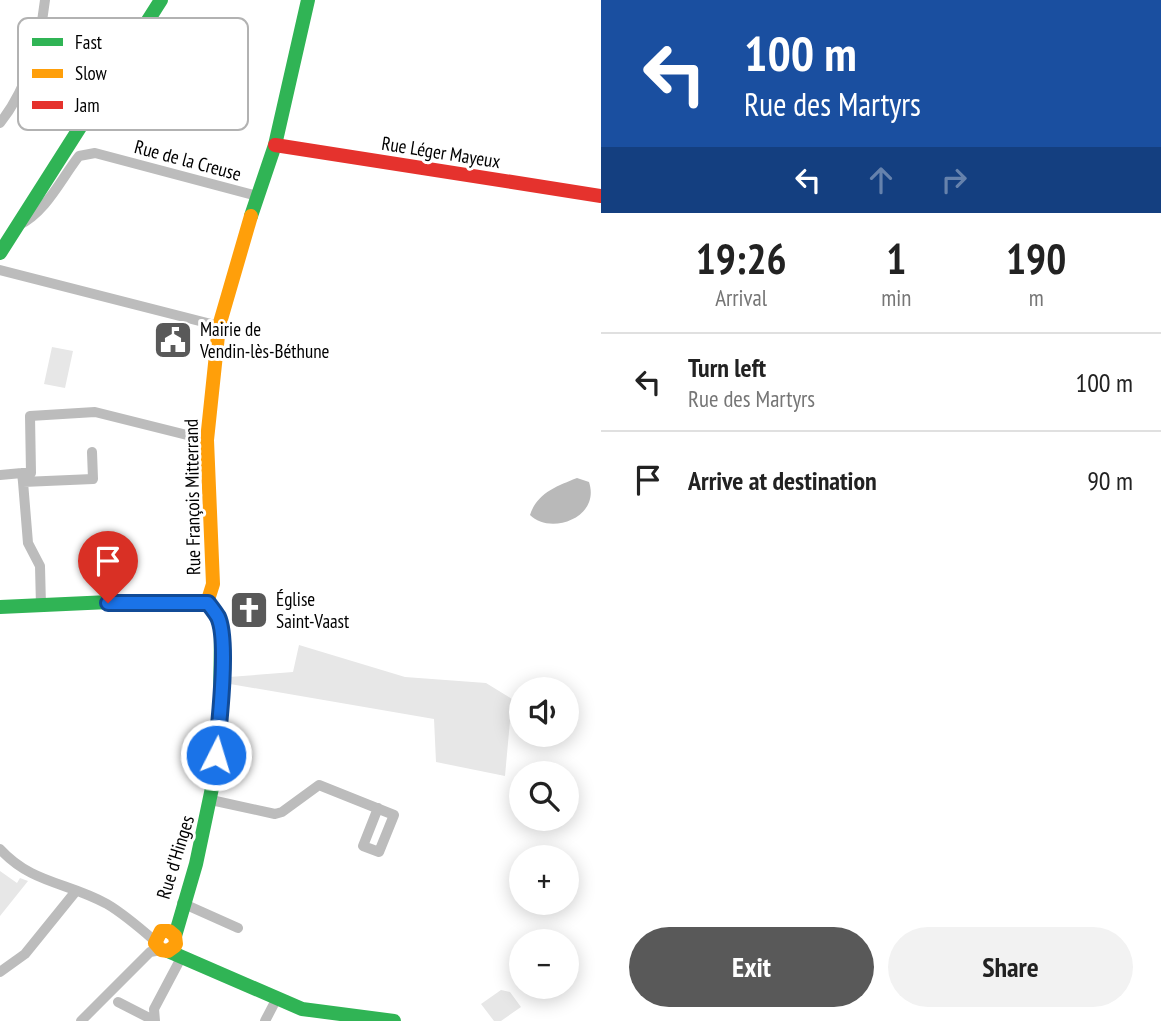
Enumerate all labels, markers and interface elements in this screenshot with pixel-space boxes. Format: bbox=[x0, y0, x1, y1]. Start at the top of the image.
legend bbox=[18, 18, 248, 130]
text: 100 m bbox=[744, 21, 857, 85]
icon: left bbox=[629, 28, 720, 119]
text: Fast bbox=[75, 30, 103, 54]
text: Slow bbox=[75, 61, 108, 85]
text: Rue des Martyrs bbox=[744, 83, 921, 125]
text: Jam bbox=[74, 93, 100, 117]
street label: Rue Léger Mayeux bbox=[380, 131, 502, 173]
street label: Rue de la Creuse bbox=[132, 134, 244, 186]
icon: left bbox=[789, 161, 827, 199]
icon: ahead bbox=[862, 161, 900, 199]
icon: right bbox=[935, 161, 973, 199]
text: 19:26 bbox=[696, 231, 787, 286]
text: 1 bbox=[886, 231, 906, 286]
text: 190 bbox=[1006, 231, 1066, 286]
text: Arrival bbox=[715, 283, 767, 312]
text: min bbox=[881, 283, 911, 312]
text: m bbox=[1029, 283, 1044, 312]
place label: Mairie de Vendin-lès-Béthune bbox=[199, 317, 329, 363]
public building icon: Mairie de Vendin-lès-Béthune bbox=[152, 319, 194, 361]
text: Turn left bbox=[688, 351, 766, 384]
icon: left bbox=[629, 363, 667, 401]
text: 100 m bbox=[1075, 366, 1133, 399]
text: Rue des Martyrs bbox=[688, 384, 815, 413]
street label: Rue François Mitterrand bbox=[179, 419, 205, 575]
icon: arrive bbox=[629, 461, 667, 499]
text: Arrive at destination bbox=[688, 464, 877, 497]
text: 90 m bbox=[1087, 464, 1133, 497]
pin bbox=[78, 531, 138, 603]
icon: arrive bbox=[89, 542, 127, 580]
place label: Église Saint-Vaast bbox=[276, 587, 350, 633]
church icon: Église Saint-Vaast bbox=[228, 589, 270, 631]
map controls bbox=[509, 677, 579, 999]
button: sound bbox=[509, 677, 579, 747]
position arrow bbox=[179, 718, 253, 792]
button: search bbox=[509, 761, 579, 831]
street label: Rue d'Hinges bbox=[151, 812, 199, 902]
button: + bbox=[509, 845, 579, 915]
button: Exit bbox=[629, 927, 874, 1007]
button: Share bbox=[888, 927, 1133, 1007]
button: − bbox=[509, 929, 579, 999]

